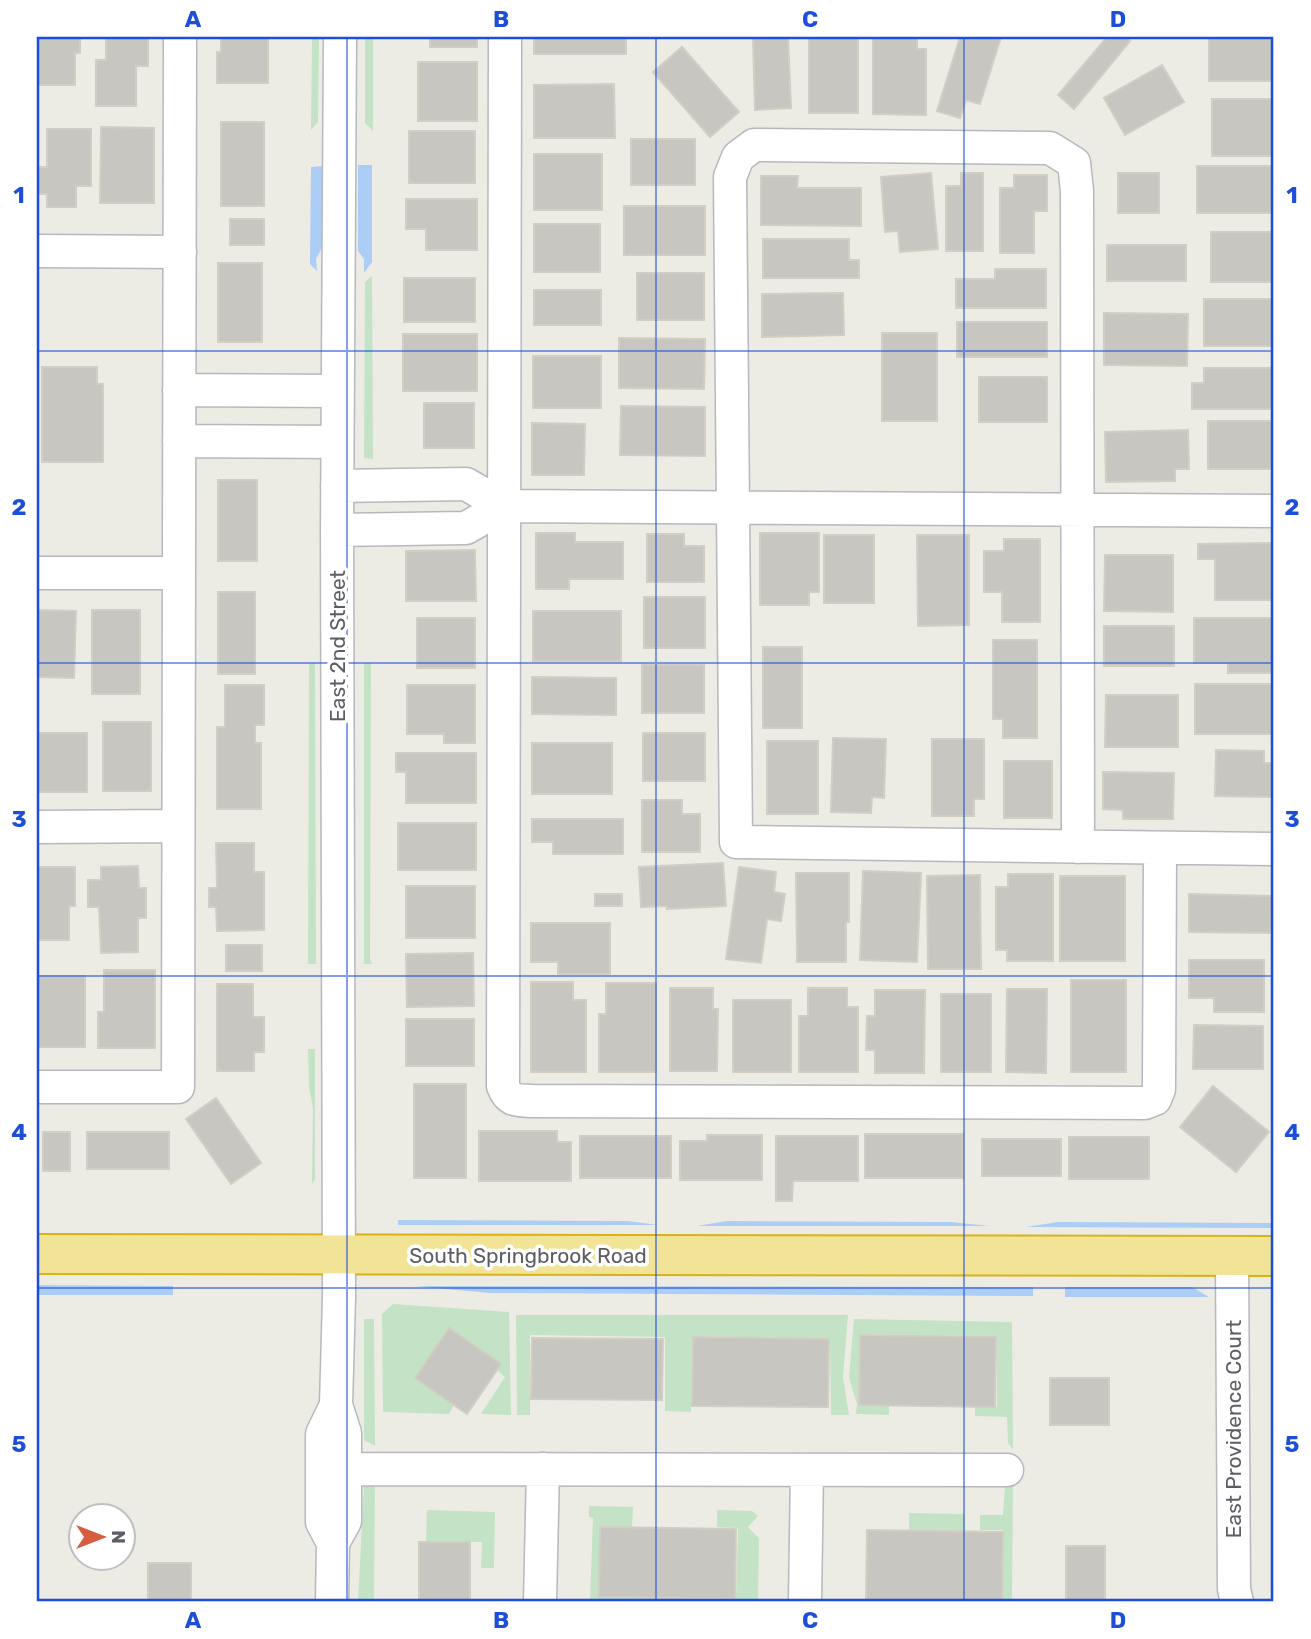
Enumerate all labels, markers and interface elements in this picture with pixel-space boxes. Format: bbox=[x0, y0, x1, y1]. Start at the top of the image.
text: A bbox=[185, 5, 202, 33]
text: B bbox=[493, 5, 509, 33]
text: C bbox=[802, 5, 818, 33]
text: D bbox=[1110, 5, 1126, 33]
text: 1 bbox=[13, 181, 25, 209]
text: 1 bbox=[1286, 181, 1298, 209]
text: 2 bbox=[12, 493, 26, 521]
text: 2 bbox=[1285, 493, 1299, 521]
street label: East 2nd Street bbox=[325, 570, 350, 722]
text: 3 bbox=[11, 805, 27, 833]
text: 3 bbox=[1284, 805, 1300, 833]
text: 4 bbox=[11, 1118, 27, 1146]
text: 4 bbox=[1284, 1118, 1300, 1146]
street label: South Springbrook Road bbox=[409, 1243, 647, 1268]
street label: East Providence Court bbox=[1221, 1320, 1246, 1538]
text: 5 bbox=[12, 1430, 27, 1458]
text: 5 bbox=[1285, 1430, 1300, 1458]
north arrow bbox=[66, 1502, 136, 1572]
text: N bbox=[107, 1530, 130, 1544]
text: A bbox=[185, 1606, 202, 1634]
text: B bbox=[493, 1606, 509, 1634]
text: C bbox=[802, 1606, 818, 1634]
text: D bbox=[1110, 1606, 1126, 1634]

